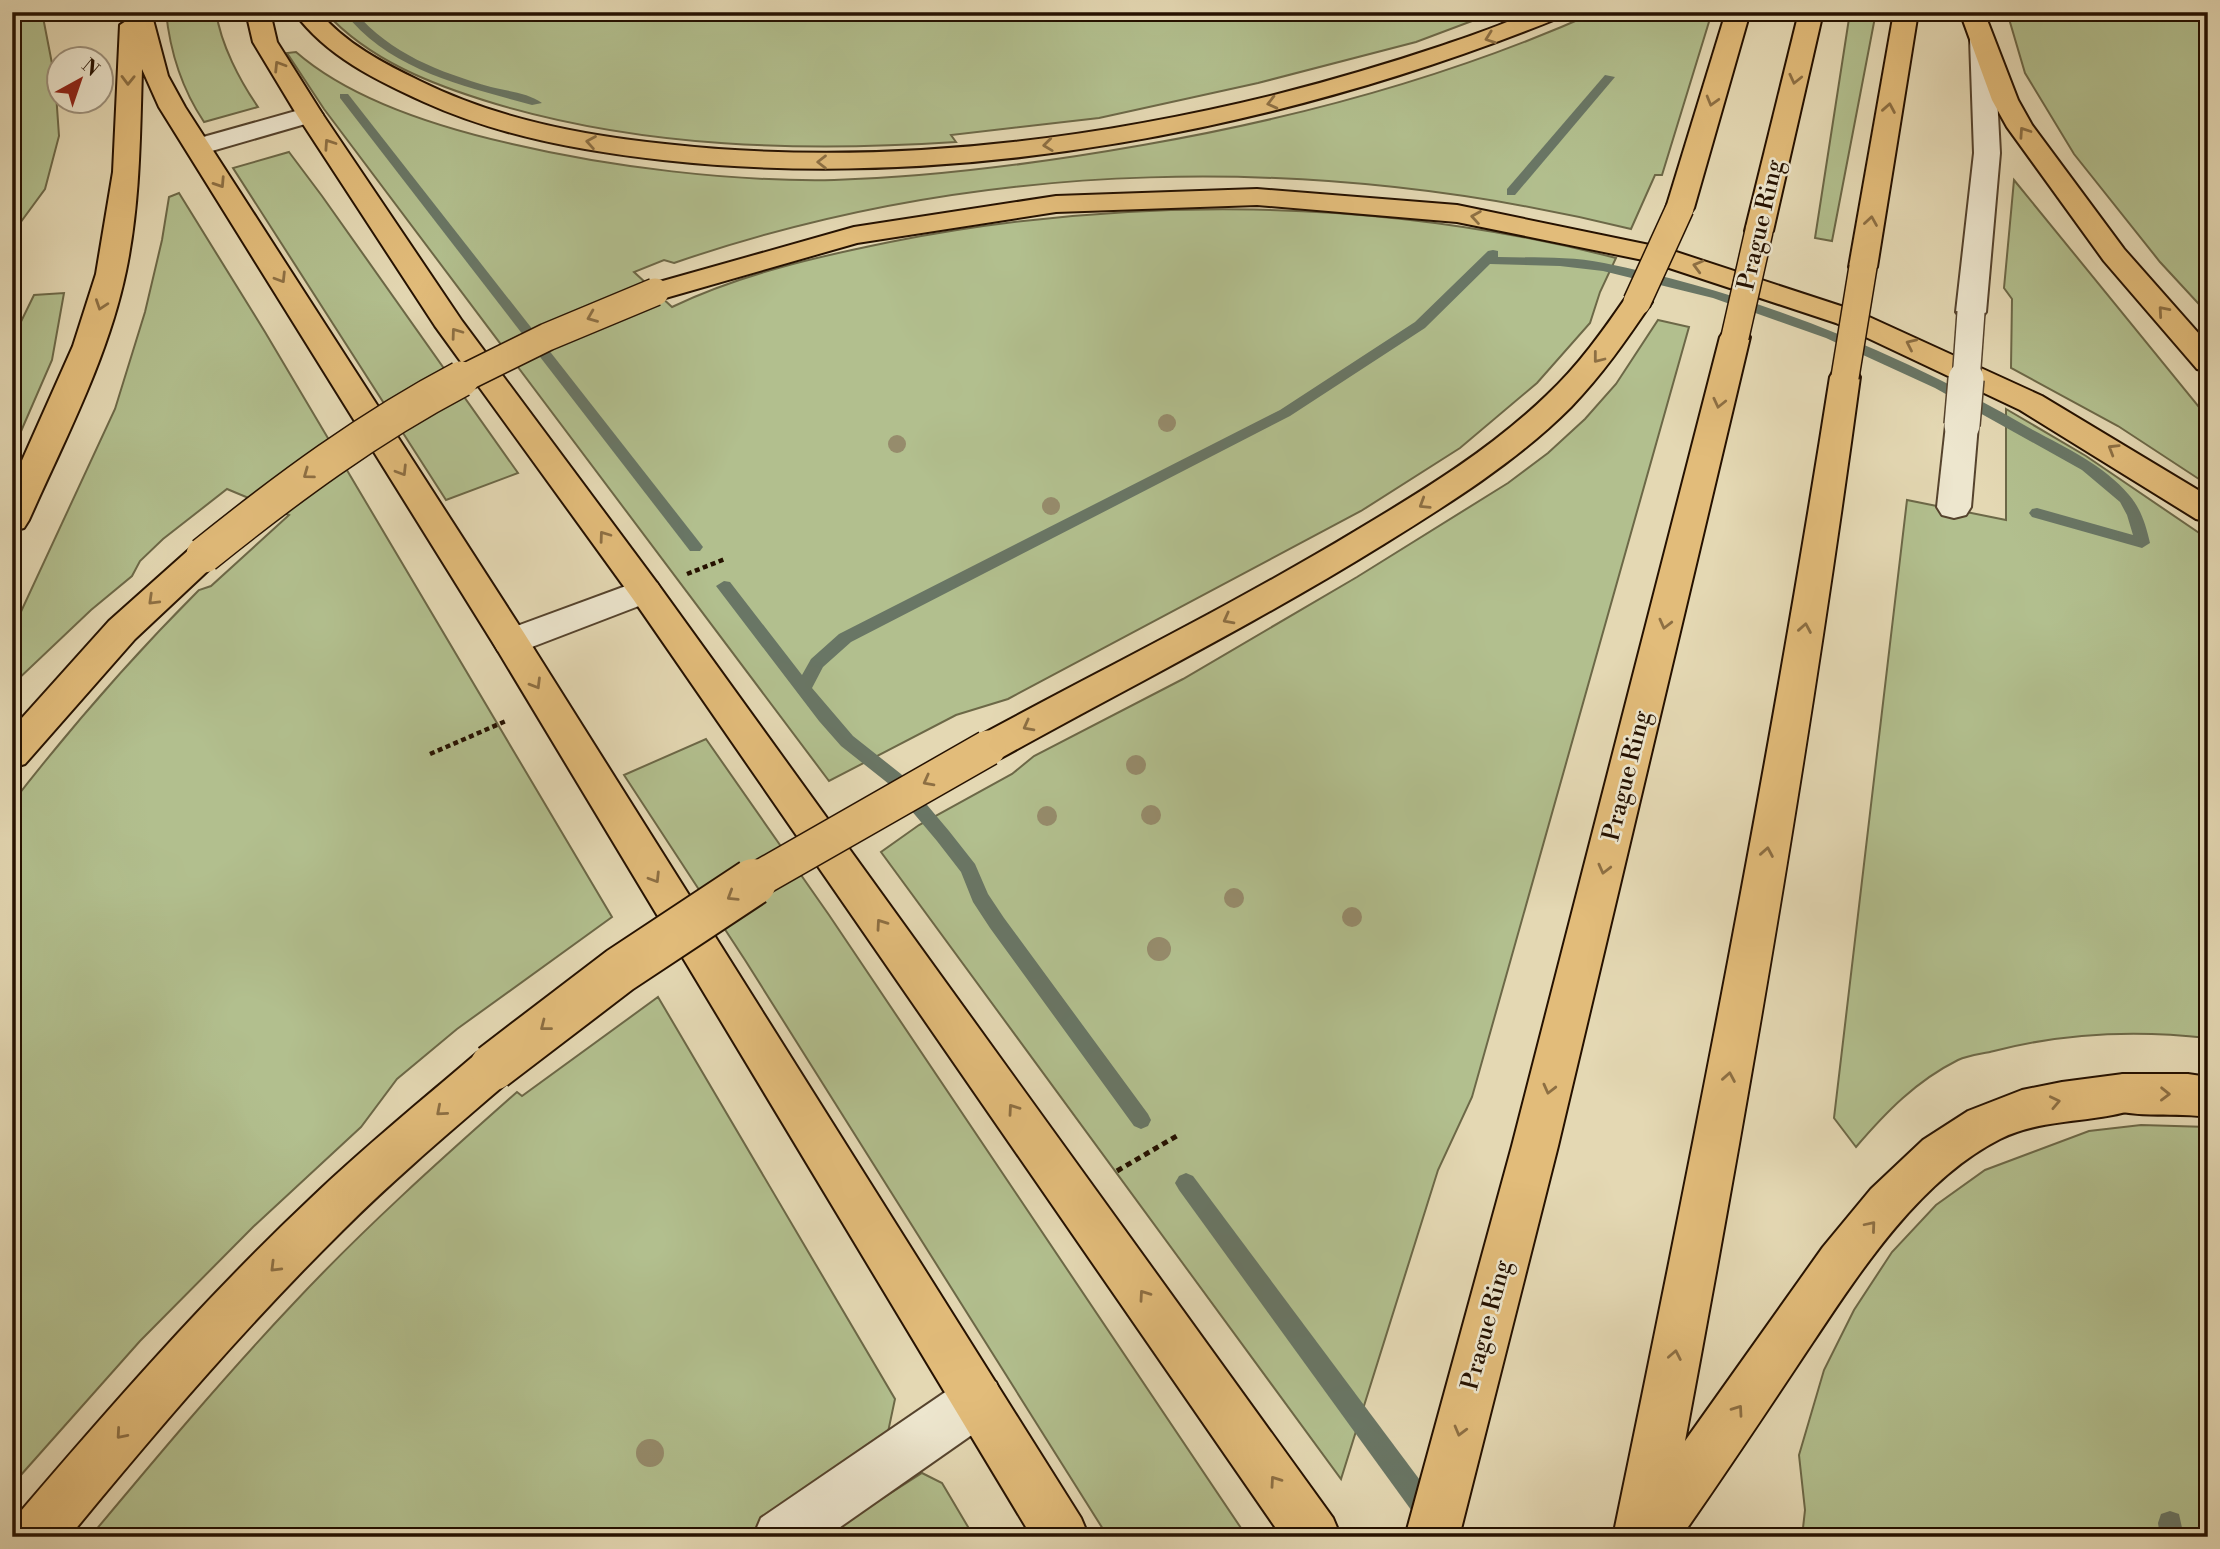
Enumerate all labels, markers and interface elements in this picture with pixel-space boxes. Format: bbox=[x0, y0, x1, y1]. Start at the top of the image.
one-way arrow bbox=[1484, 29, 1496, 43]
north arrow bbox=[46, 46, 116, 116]
text: N bbox=[77, 54, 104, 82]
one-way arrow bbox=[275, 60, 288, 73]
one-way arrow bbox=[1789, 73, 1803, 85]
one-way arrow bbox=[120, 75, 136, 86]
one-way arrow bbox=[1266, 94, 1278, 109]
one-way arrow bbox=[1706, 95, 1721, 107]
one-way arrow bbox=[1881, 102, 1896, 114]
one-way arrow bbox=[2019, 126, 2032, 139]
one-way arrow bbox=[585, 135, 597, 150]
one-way arrow bbox=[1043, 137, 1054, 152]
one-way arrow bbox=[325, 139, 337, 152]
one-way arrow bbox=[816, 154, 827, 170]
street label: Prague Ring bbox=[1731, 156, 1791, 293]
one-way arrow bbox=[212, 175, 225, 188]
one-way arrow bbox=[1470, 210, 1482, 225]
one-way arrow bbox=[1863, 215, 1878, 227]
one-way arrow bbox=[1692, 260, 1704, 274]
one-way arrow bbox=[273, 271, 286, 284]
one-way arrow bbox=[94, 299, 109, 311]
one-way arrow bbox=[2159, 306, 2171, 319]
one-way arrow bbox=[586, 309, 599, 323]
one-way arrow bbox=[451, 328, 464, 341]
one-way arrow bbox=[1906, 338, 1919, 352]
one-way arrow bbox=[1593, 351, 1606, 363]
one-way arrow bbox=[1713, 397, 1727, 409]
one-way arrow bbox=[2107, 445, 2120, 458]
one-way arrow bbox=[394, 463, 407, 476]
one-way arrow bbox=[303, 466, 316, 479]
one-way arrow bbox=[1419, 496, 1432, 509]
one-way arrow bbox=[600, 531, 613, 544]
one-way arrow bbox=[148, 592, 161, 605]
one-way arrow bbox=[1223, 610, 1235, 624]
one-way arrow bbox=[1659, 618, 1673, 630]
one-way arrow bbox=[1797, 622, 1812, 634]
one-way arrow bbox=[528, 677, 541, 690]
street label: Prague Ring bbox=[1596, 707, 1658, 844]
one-way arrow bbox=[1022, 718, 1035, 731]
one-way arrow bbox=[923, 772, 935, 786]
one-way arrow bbox=[1759, 846, 1774, 858]
one-way arrow bbox=[1598, 862, 1612, 874]
one-way arrow bbox=[647, 871, 660, 884]
one-way arrow bbox=[726, 887, 739, 900]
one-way arrow bbox=[877, 919, 889, 932]
one-way arrow bbox=[541, 1018, 553, 1031]
one-way arrow bbox=[1721, 1071, 1736, 1083]
one-way arrow bbox=[1543, 1083, 1557, 1095]
one-way arrow bbox=[2161, 1086, 2171, 1102]
one-way arrow bbox=[2049, 1096, 2061, 1111]
one-way arrow bbox=[437, 1103, 450, 1115]
one-way arrow bbox=[1008, 1104, 1021, 1117]
one-way arrow bbox=[1863, 1221, 1875, 1234]
street label: Prague Ring bbox=[1455, 1256, 1519, 1393]
one-way arrow bbox=[270, 1258, 283, 1271]
one-way arrow bbox=[1140, 1290, 1152, 1303]
one-way arrow bbox=[1667, 1349, 1682, 1361]
one-way arrow bbox=[1729, 1404, 1742, 1417]
one-way arrow bbox=[1454, 1425, 1468, 1437]
one-way arrow bbox=[117, 1426, 129, 1439]
one-way arrow bbox=[1271, 1476, 1283, 1489]

